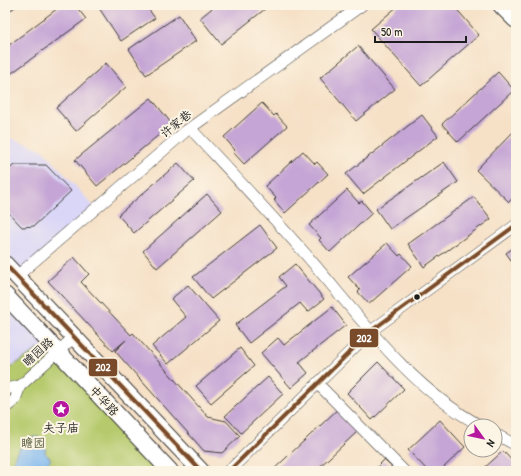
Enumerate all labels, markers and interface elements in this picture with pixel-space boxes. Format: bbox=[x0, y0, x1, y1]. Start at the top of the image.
scale bar bbox=[375, 18, 466, 44]
text: 50 m bbox=[381, 23, 402, 40]
street label: 许家巷 bbox=[156, 106, 195, 142]
unlabelled marker bbox=[412, 292, 422, 302]
line badge: 202 bbox=[349, 328, 379, 348]
text: 202 bbox=[356, 331, 372, 345]
street label: 瞻园路 bbox=[19, 333, 57, 370]
line badge: 202 bbox=[88, 358, 118, 377]
text: 202 bbox=[95, 360, 111, 374]
street label: 中华路 bbox=[86, 382, 123, 420]
place icon: 夫子庙 bbox=[51, 399, 71, 419]
north arrow bbox=[463, 418, 503, 458]
place label: 夫子庙 bbox=[43, 419, 79, 436]
park label: 瞻园 bbox=[21, 434, 45, 451]
text: N bbox=[484, 437, 499, 450]

